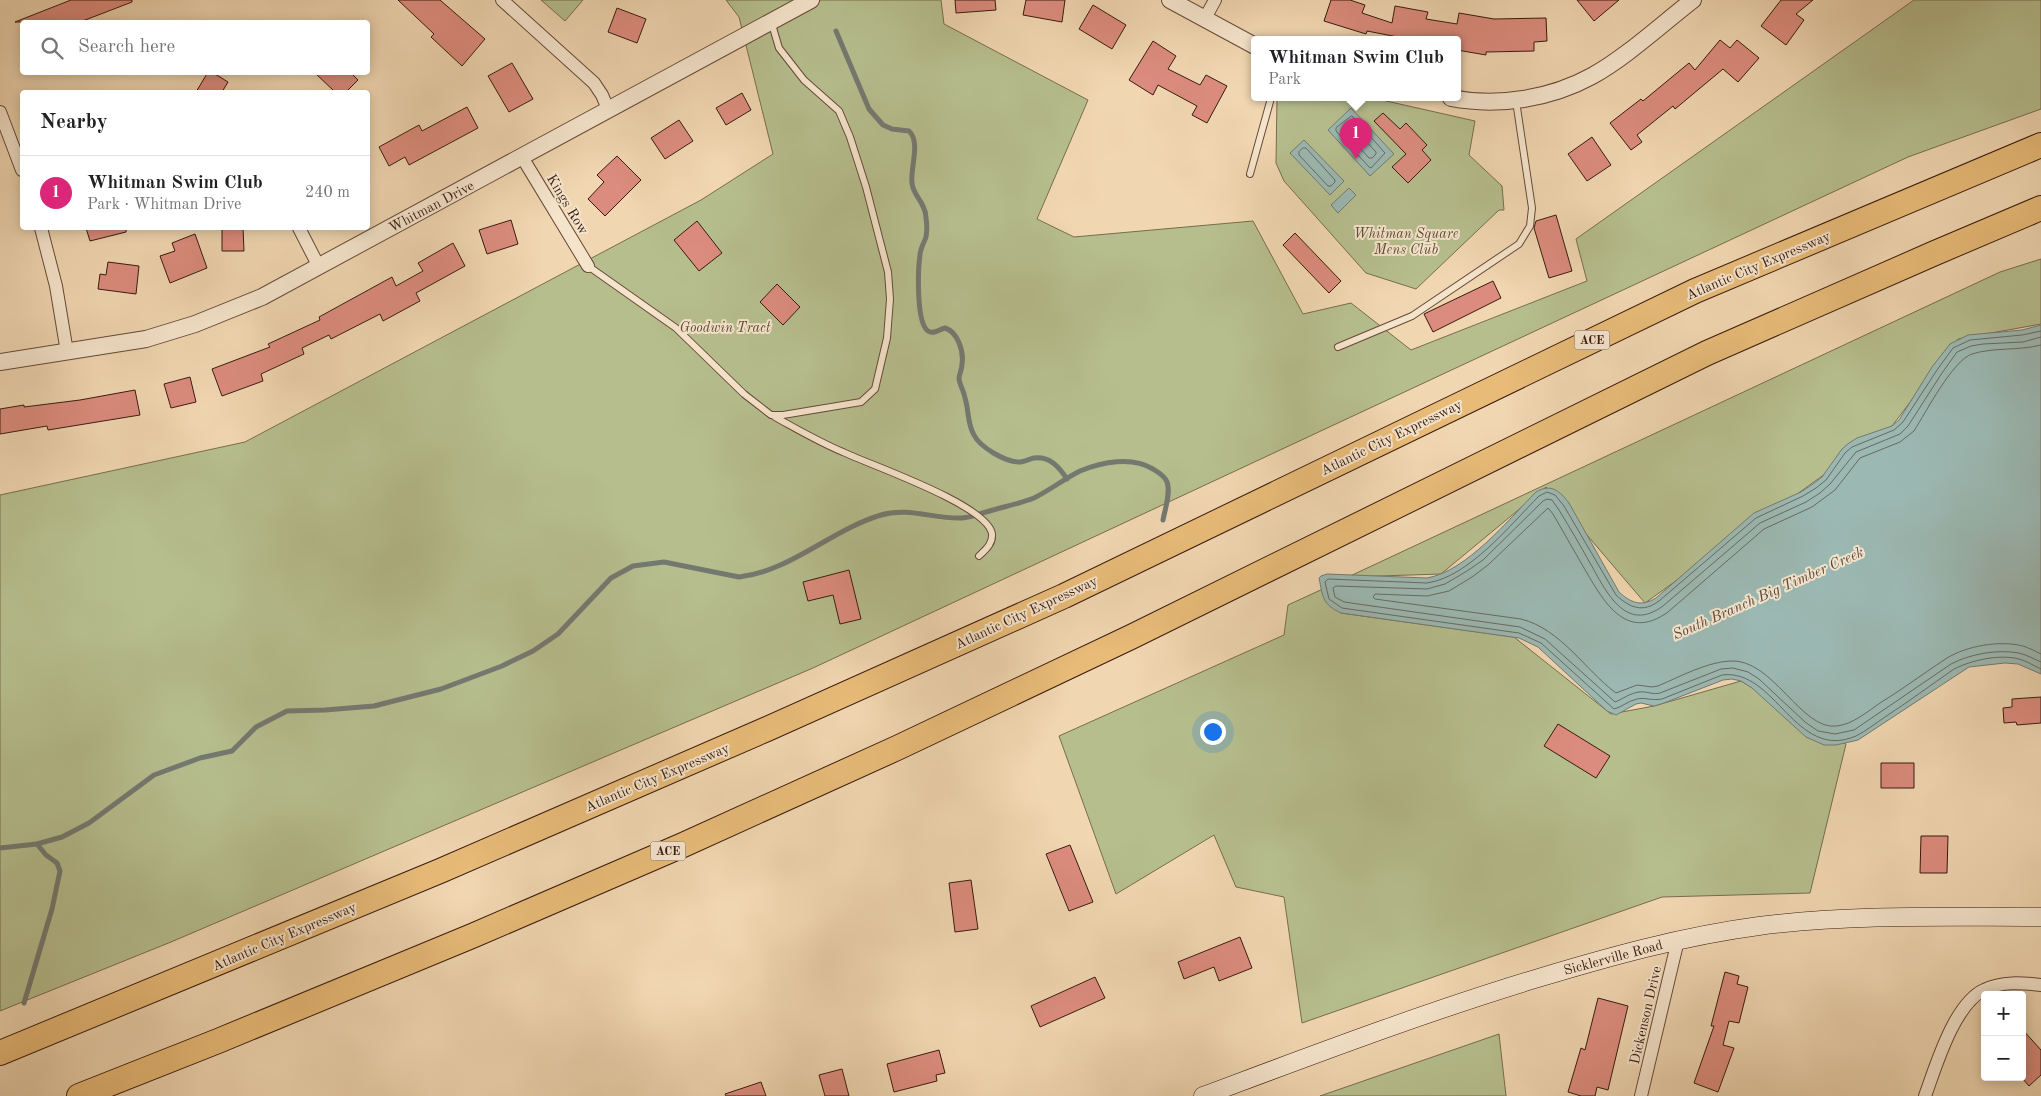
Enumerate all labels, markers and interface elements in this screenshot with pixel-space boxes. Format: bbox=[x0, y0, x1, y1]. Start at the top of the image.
search box bbox=[20, 20, 370, 75]
icon: search bbox=[38, 34, 66, 62]
popup bbox=[1251, 36, 1461, 101]
text: Search here bbox=[78, 38, 175, 57]
text: Whitman Swim Club bbox=[1268, 49, 1444, 68]
text: Park bbox=[1268, 72, 1301, 88]
text: Nearby bbox=[40, 112, 108, 133]
pin: 1 bbox=[1340, 118, 1372, 159]
street label: Kings Row bbox=[544, 172, 590, 237]
text: Whitman Swim Club bbox=[87, 174, 263, 193]
street label: Whitman Drive bbox=[387, 179, 476, 235]
text: 1 bbox=[51, 185, 61, 201]
text: 240 m bbox=[305, 185, 350, 201]
text: Park · Whitman Drive bbox=[87, 197, 241, 213]
park label: Whitman Square Mens Club bbox=[1354, 227, 1459, 257]
street label: Atlantic City Expressway bbox=[1684, 229, 1833, 303]
park label: Goodwin Tract bbox=[680, 321, 771, 335]
road number: ACE bbox=[1574, 330, 1610, 350]
street label: Atlantic City Expressway bbox=[1319, 397, 1465, 478]
water label: South Branch Big Timber Creek bbox=[1671, 545, 1866, 643]
street label: Atlantic City Expressway bbox=[953, 574, 1100, 652]
your location bbox=[1200, 719, 1226, 745]
street label: Atlantic City Expressway bbox=[583, 741, 732, 815]
road number: ACE bbox=[650, 841, 686, 860]
street label: Atlantic City Expressway bbox=[210, 900, 359, 974]
street label: Sicklerville Road bbox=[1562, 938, 1664, 978]
street label: Dickenson Drive bbox=[1628, 965, 1664, 1066]
map controls bbox=[1981, 991, 2026, 1081]
button: + bbox=[1981, 991, 2026, 1036]
button: − bbox=[1981, 1036, 2026, 1081]

